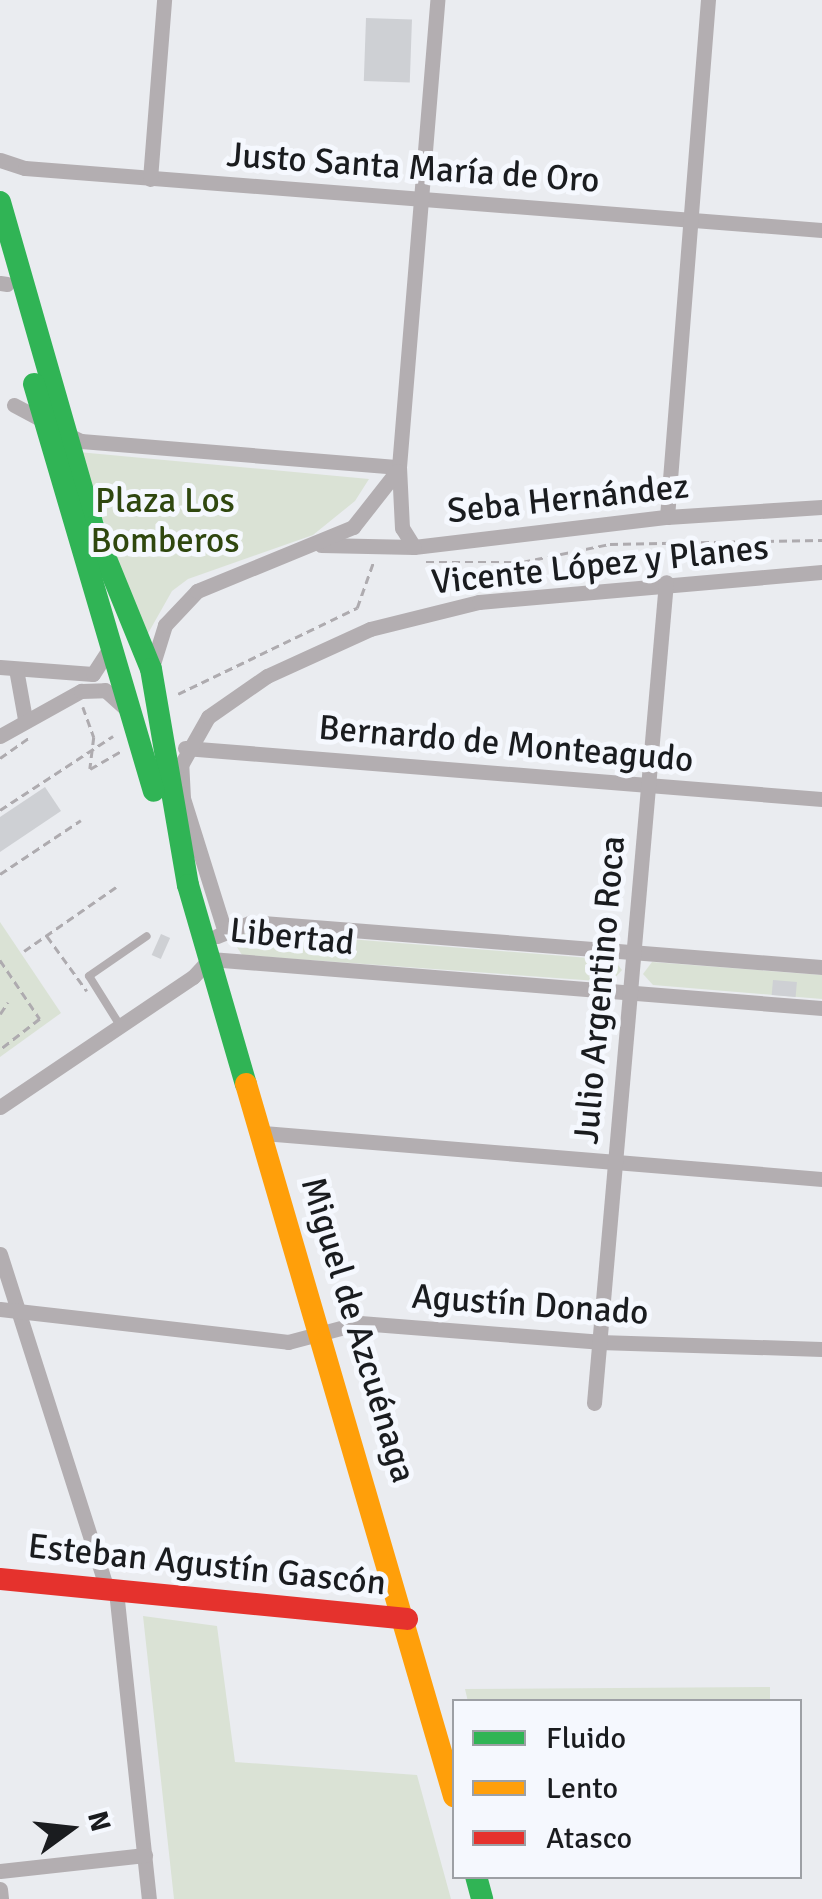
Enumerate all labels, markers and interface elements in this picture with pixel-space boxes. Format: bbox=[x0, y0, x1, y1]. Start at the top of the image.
street label: Justo Santa María de Oro bbox=[225, 134, 601, 202]
street label: Seba Hernández bbox=[445, 465, 691, 533]
park label: Plaza Los Bomberos bbox=[91, 480, 239, 562]
street label: Vicente López y Planes bbox=[429, 526, 771, 604]
street label: Bernardo de Monteagudo bbox=[317, 707, 695, 781]
street label: Julio Argentino Roca bbox=[566, 834, 634, 1146]
street label: Libertad bbox=[228, 910, 356, 964]
street label: Miguel de Azcuénaga bbox=[292, 1172, 424, 1488]
street label: Agustín Donado bbox=[410, 1276, 650, 1334]
street label: Esteban Agustín Gascón bbox=[26, 1525, 388, 1605]
legend bbox=[452, 1699, 802, 1879]
text: Fluido bbox=[546, 1720, 626, 1757]
text: Lento bbox=[546, 1770, 618, 1807]
north arrow bbox=[20, 1779, 120, 1879]
text: N bbox=[80, 1807, 118, 1835]
text: Atasco bbox=[546, 1820, 632, 1857]

